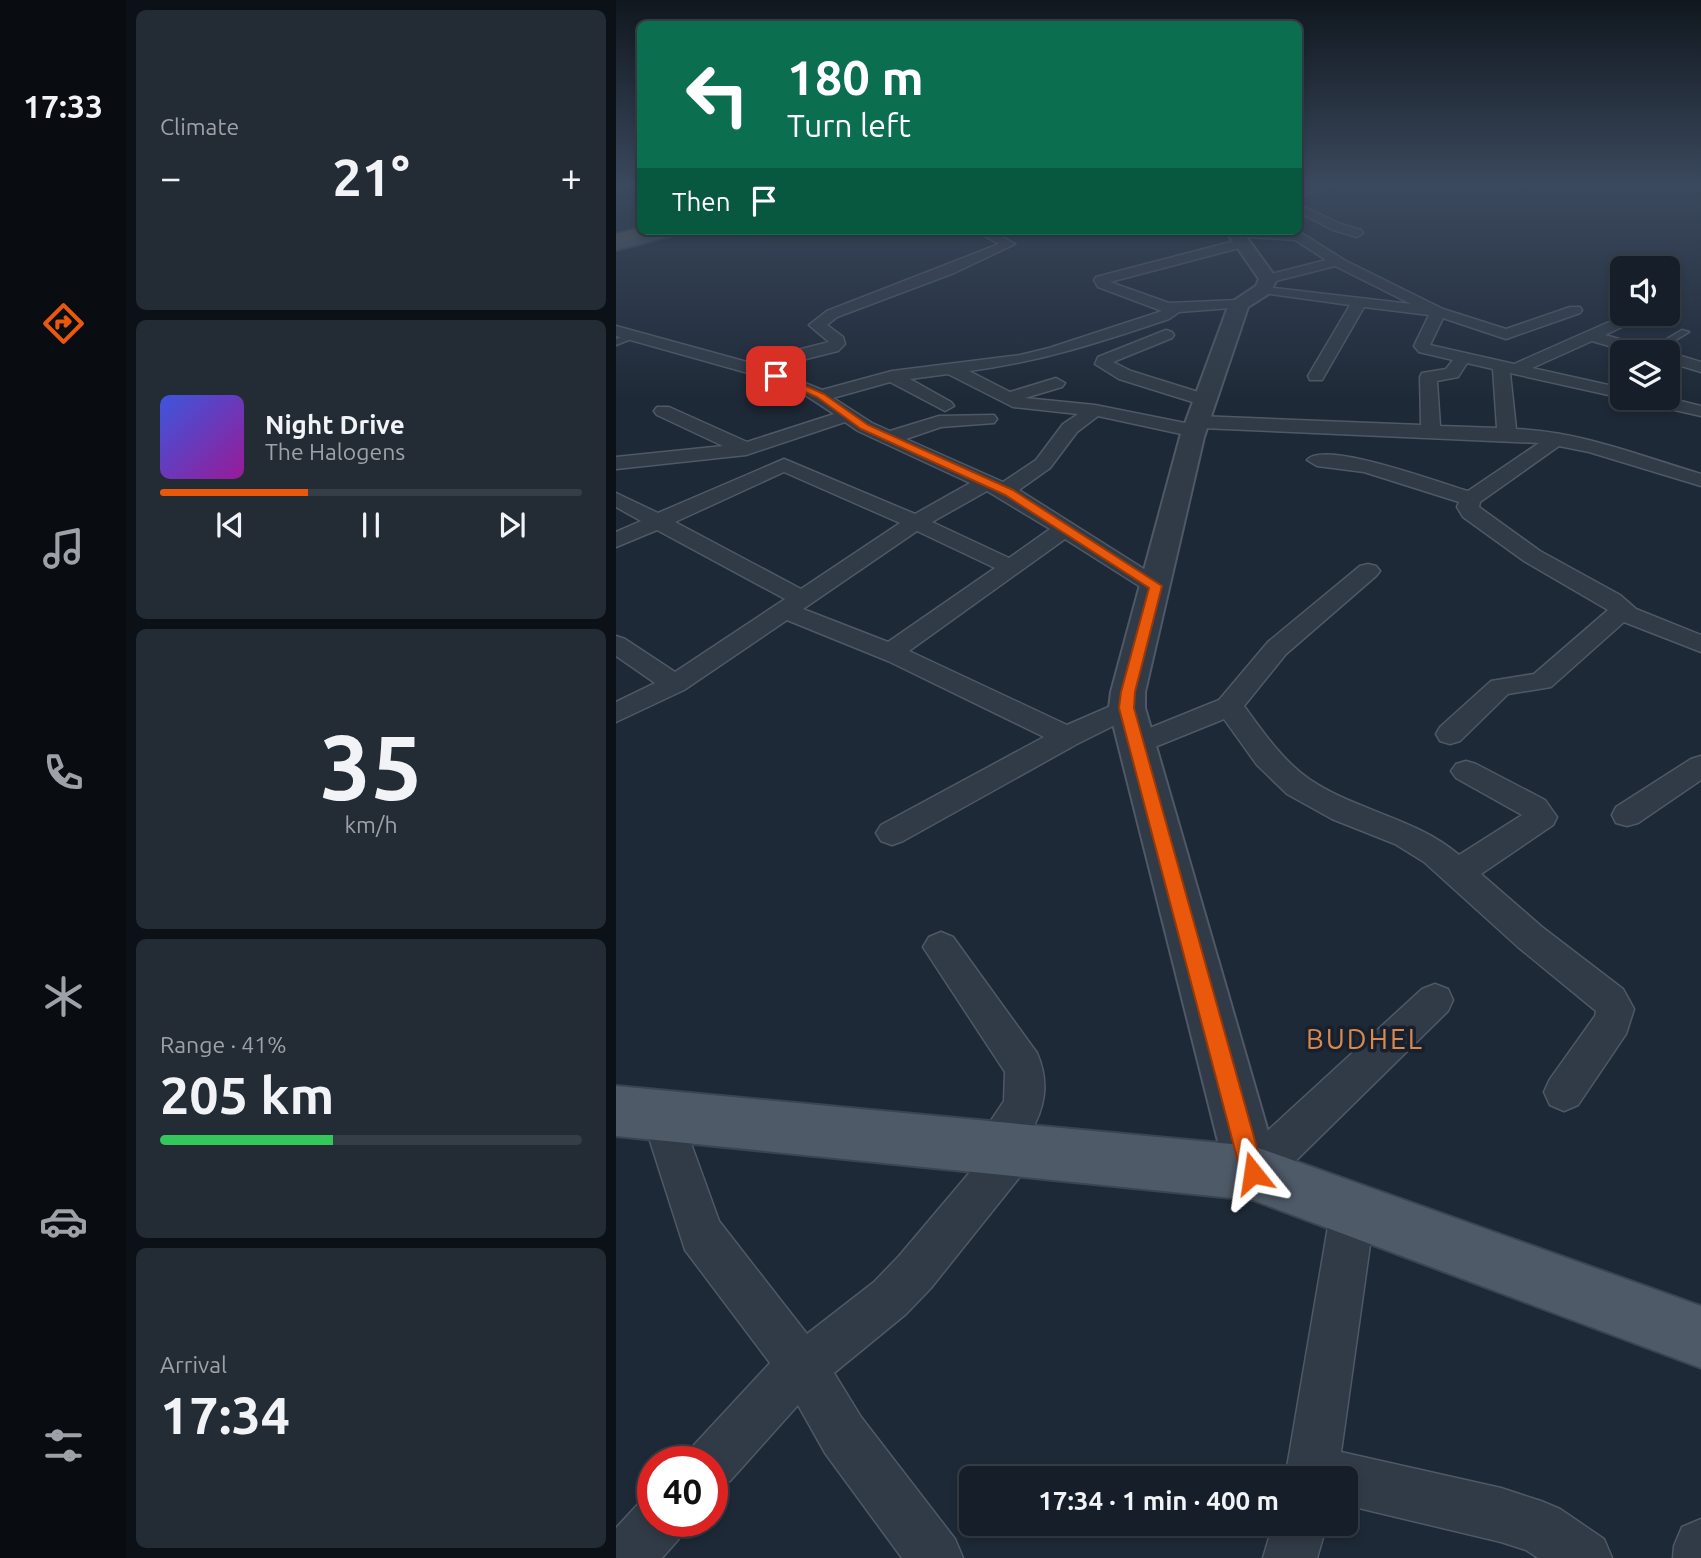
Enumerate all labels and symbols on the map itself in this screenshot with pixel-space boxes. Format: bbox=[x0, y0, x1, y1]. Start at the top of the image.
pin bbox=[746, 346, 806, 406]
district label: BUDHEL bbox=[1306, 1023, 1424, 1054]
position arrow bbox=[1216, 1136, 1290, 1210]
speed limit sign: 40 bbox=[637, 1446, 728, 1537]

